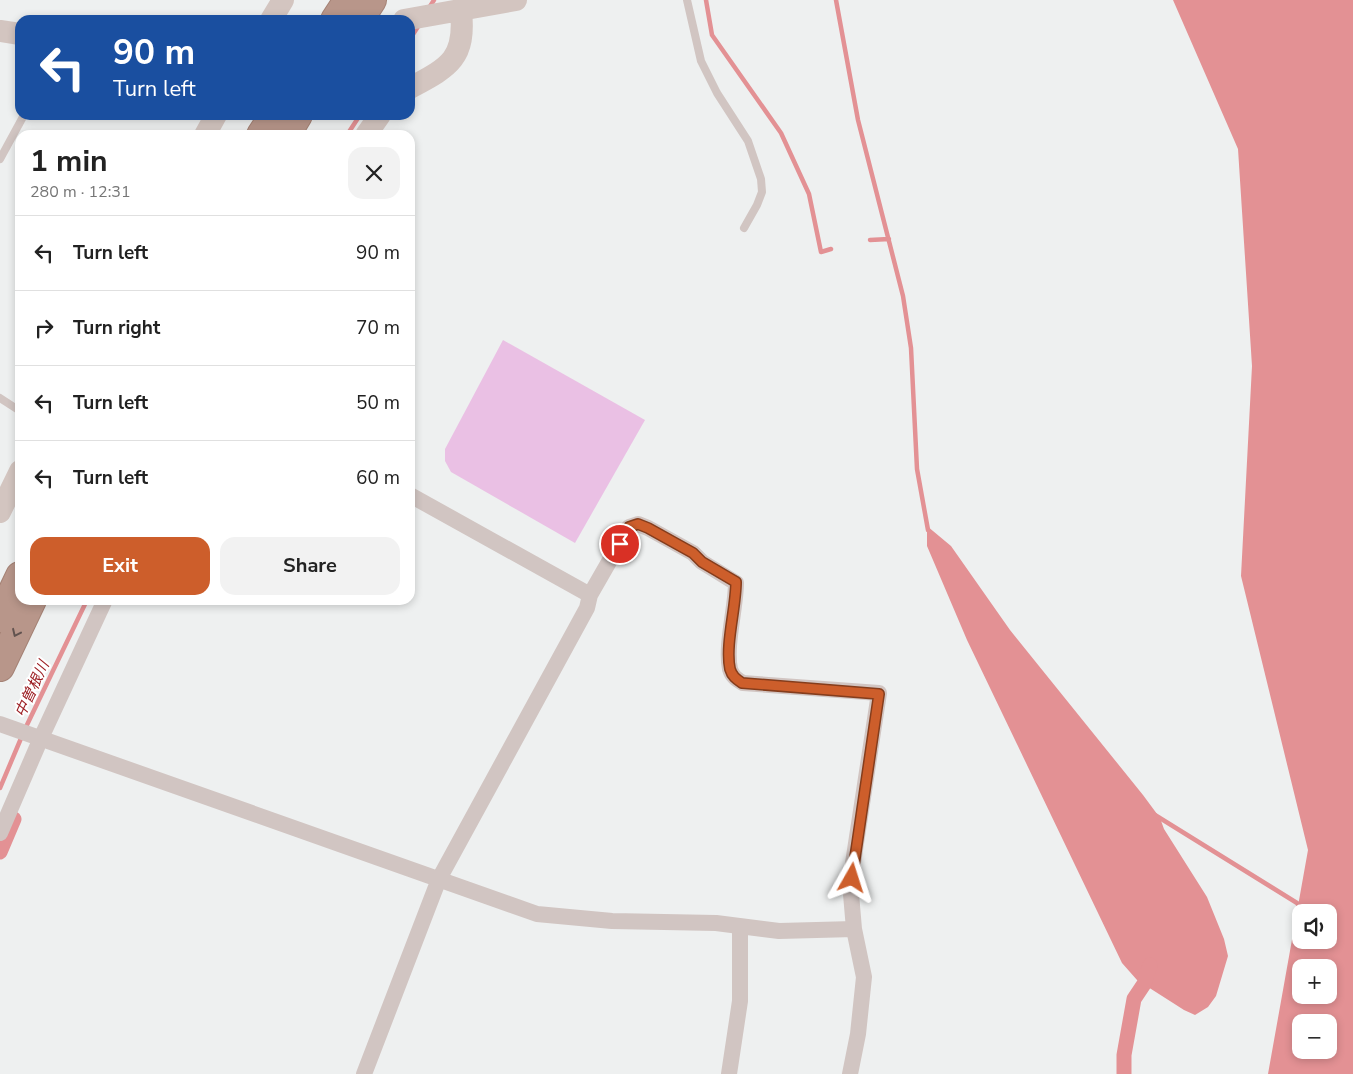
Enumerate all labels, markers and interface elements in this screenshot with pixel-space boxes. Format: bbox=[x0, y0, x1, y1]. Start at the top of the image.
text: 90 m bbox=[113, 29, 195, 76]
icon: left bbox=[30, 35, 95, 100]
text: Turn left bbox=[113, 74, 196, 104]
text: 1 min bbox=[30, 141, 108, 182]
button: close bbox=[348, 147, 400, 199]
text: 280 m · 12:31 bbox=[30, 181, 131, 203]
icon: left bbox=[30, 239, 58, 267]
text: Turn left bbox=[73, 240, 148, 266]
text: 90 m bbox=[356, 240, 400, 266]
icon: right bbox=[30, 314, 58, 342]
text: Turn right bbox=[73, 315, 160, 341]
text: 70 m bbox=[356, 315, 400, 341]
icon: left bbox=[30, 389, 58, 417]
text: Turn left bbox=[73, 390, 148, 416]
text: 50 m bbox=[356, 390, 400, 416]
icon: left bbox=[30, 464, 58, 492]
text: Turn left bbox=[73, 465, 148, 491]
text: 60 m bbox=[356, 465, 400, 491]
pin bbox=[599, 523, 641, 565]
icon: arrive bbox=[606, 530, 634, 558]
button: Exit bbox=[30, 537, 210, 595]
button: Share bbox=[220, 537, 400, 595]
one-way arrow bbox=[12, 628, 22, 637]
water label: 中曽根川 bbox=[10, 656, 55, 720]
position arrow bbox=[825, 851, 877, 903]
map controls bbox=[1292, 904, 1337, 1059]
button: sound bbox=[1292, 904, 1337, 949]
button: + bbox=[1292, 959, 1337, 1004]
button: − bbox=[1292, 1014, 1337, 1059]

